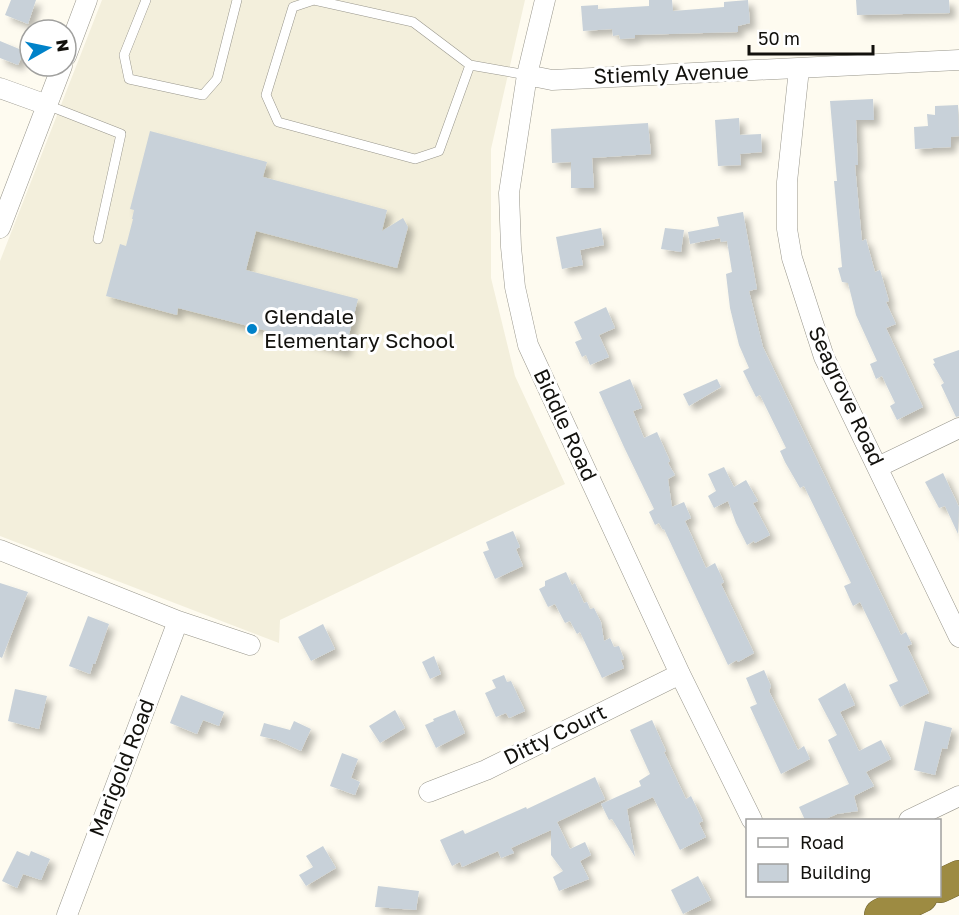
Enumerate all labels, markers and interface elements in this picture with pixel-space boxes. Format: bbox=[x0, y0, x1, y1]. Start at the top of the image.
north arrow bbox=[18, 18, 78, 78]
scale bar bbox=[749, 18, 874, 56]
text: 50 m bbox=[758, 27, 800, 49]
text: N bbox=[52, 38, 74, 53]
street label: Stiemly Avenue bbox=[593, 57, 749, 89]
place label: Glendale Elementary School bbox=[264, 303, 455, 353]
marker: Glendale Elementary School bbox=[245, 322, 259, 336]
street label: Seagrove Road bbox=[803, 322, 891, 469]
street label: Biddle Road bbox=[529, 364, 603, 485]
street label: Marigold Road bbox=[83, 695, 159, 840]
street label: Ditty Court bbox=[499, 698, 610, 770]
legend bbox=[746, 819, 941, 897]
text: Road bbox=[800, 831, 844, 853]
text: Building bbox=[800, 861, 871, 883]

